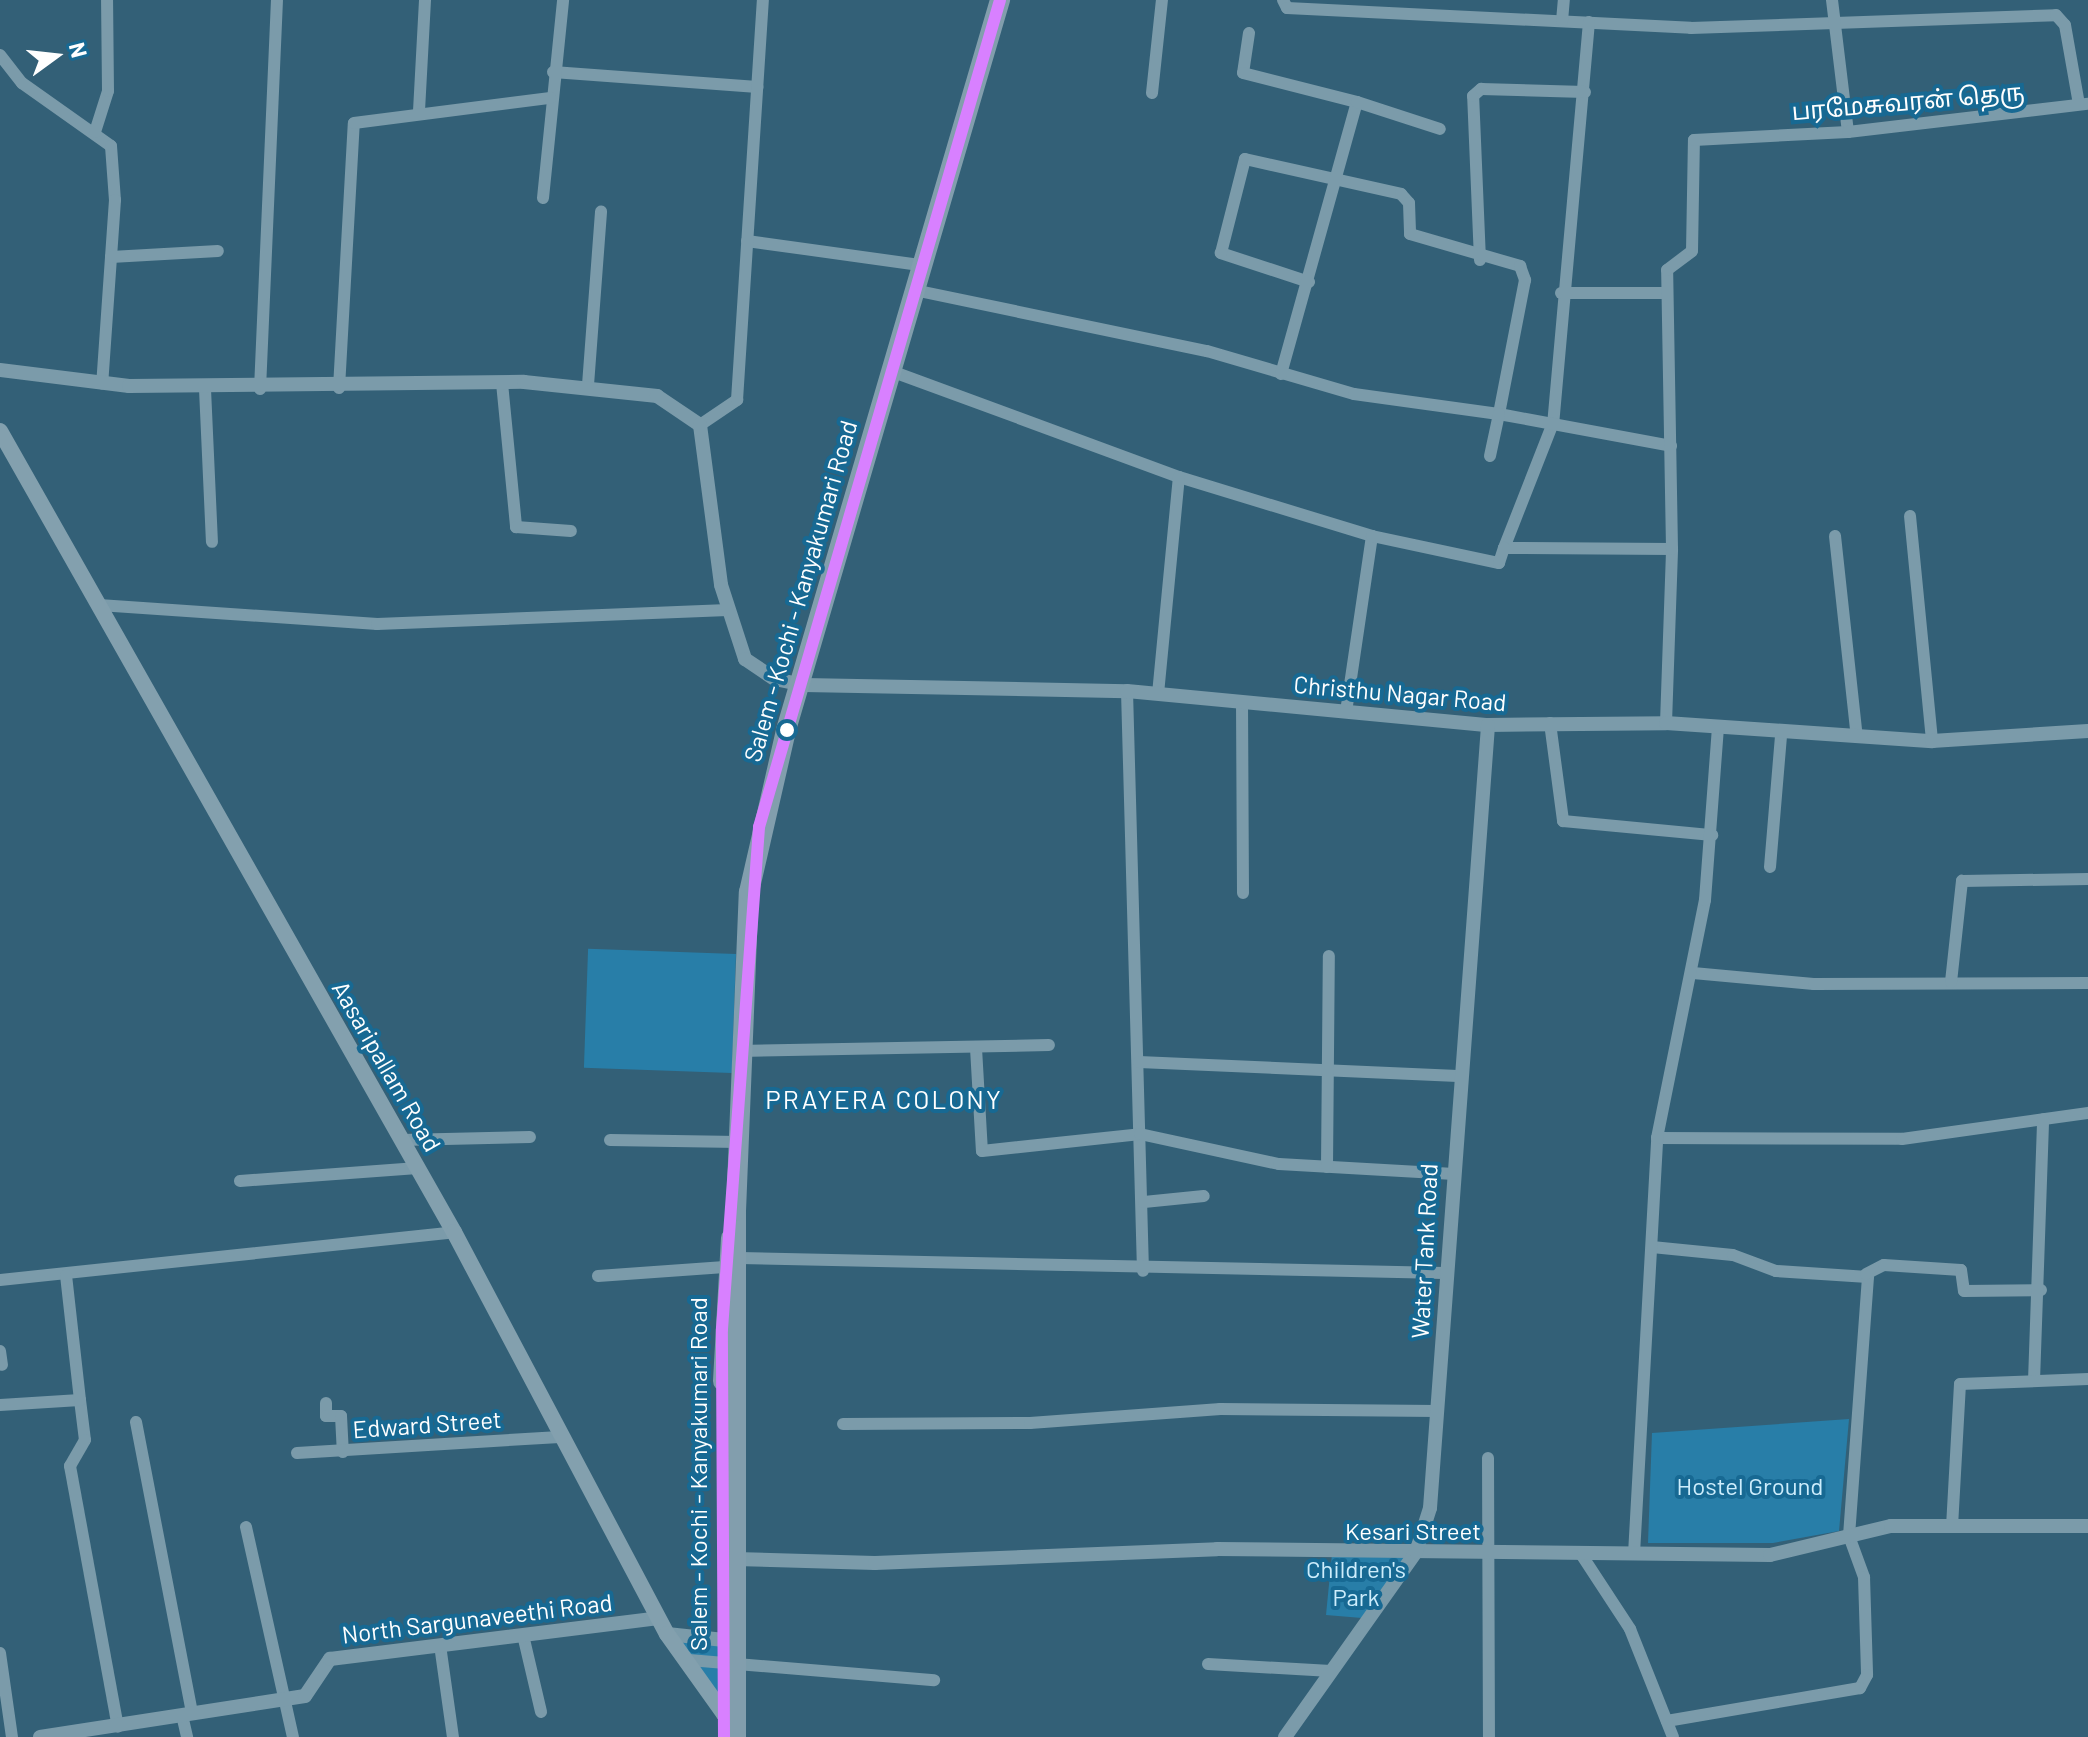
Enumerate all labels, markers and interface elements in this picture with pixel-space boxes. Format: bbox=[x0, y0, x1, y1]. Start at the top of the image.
north arrow bbox=[16, 16, 96, 96]
text: N bbox=[65, 39, 94, 60]
street label: பரமேசுவரன் தெரு bbox=[1790, 76, 2026, 126]
street label: Salem - Kochi - Kanyakumari Road bbox=[737, 417, 863, 765]
street label: Christhu Nagar Road bbox=[1292, 669, 1508, 717]
unlabelled marker bbox=[779, 722, 795, 738]
street label: Aasaripallam Road bbox=[327, 976, 447, 1156]
district label: PRAYERA COLONY bbox=[765, 1083, 1003, 1115]
street label: Water Tank Road bbox=[1405, 1163, 1443, 1339]
street label: Salem - Kochi - Kanyakumari Road bbox=[684, 1297, 712, 1651]
street label: Edward Street bbox=[352, 1404, 502, 1444]
park label: Hostel Ground bbox=[1677, 1472, 1823, 1500]
street label: Kesari Street bbox=[1345, 1517, 1481, 1545]
park label: Children's Park bbox=[1306, 1555, 1406, 1611]
street label: North Sargunaveethi Road bbox=[340, 1587, 614, 1649]

